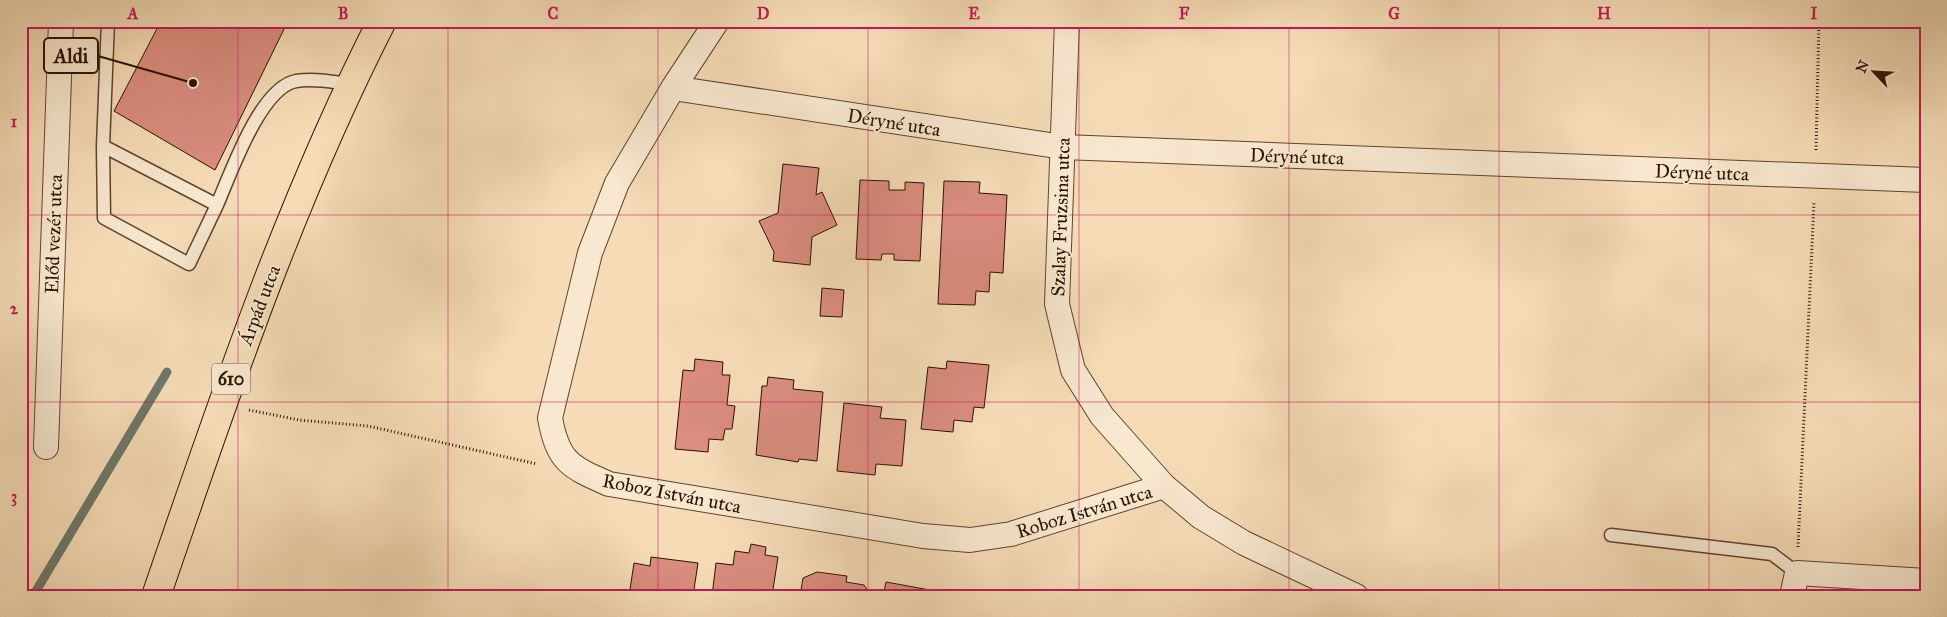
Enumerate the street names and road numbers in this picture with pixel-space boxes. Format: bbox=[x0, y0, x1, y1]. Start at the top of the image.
street label: Déryné utca bbox=[846, 104, 943, 141]
street label: Szalay Fruzsina utca bbox=[1046, 136, 1075, 297]
street label: Déryné utca bbox=[1250, 143, 1345, 170]
street label: Déryné utca bbox=[1655, 159, 1750, 186]
street label: Előd vezér utca bbox=[40, 173, 67, 294]
street label: Árpád utca bbox=[232, 261, 286, 349]
road number: 610 bbox=[212, 364, 250, 394]
street label: Roboz István utca bbox=[601, 469, 744, 518]
street label: Roboz István utca bbox=[1013, 480, 1156, 543]

